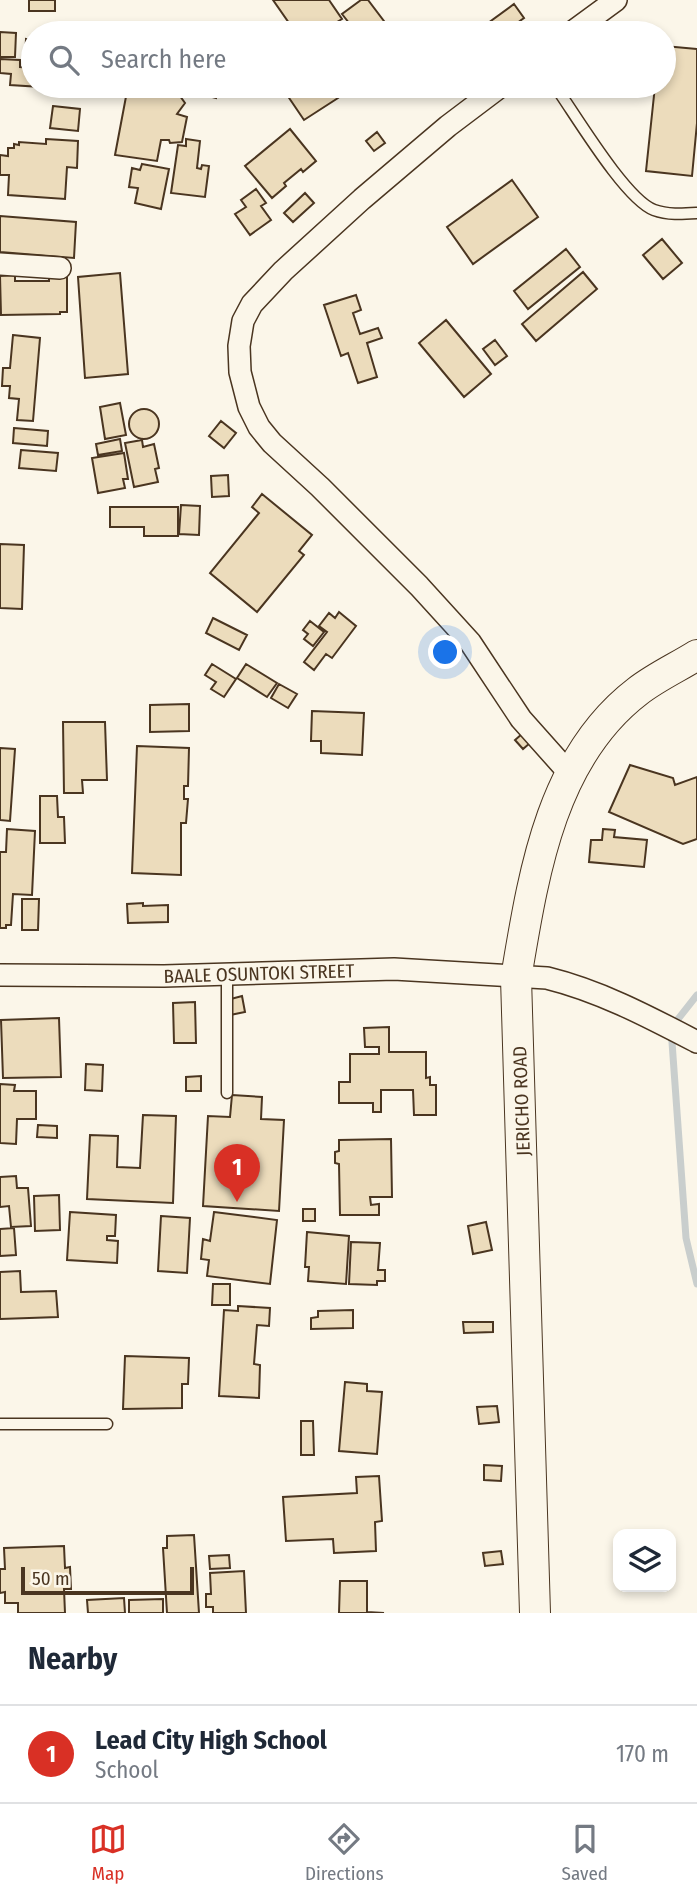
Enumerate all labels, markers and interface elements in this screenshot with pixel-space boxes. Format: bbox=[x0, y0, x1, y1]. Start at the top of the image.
search box bbox=[21, 21, 676, 98]
icon: search bbox=[45, 41, 83, 79]
text: Search here bbox=[101, 44, 226, 75]
your location bbox=[428, 635, 462, 669]
street label: BAALE OSUNTOKI STREET bbox=[163, 959, 355, 988]
street label: JERICHO ROAD bbox=[508, 1046, 535, 1156]
pin: 1 bbox=[214, 1144, 260, 1202]
map controls bbox=[613, 1529, 676, 1592]
button: layers bbox=[613, 1529, 676, 1592]
scale bar bbox=[21, 1564, 194, 1596]
text: 50 m bbox=[32, 1567, 70, 1590]
text: Nearby bbox=[28, 1641, 117, 1677]
text: Lead City High School bbox=[95, 1725, 327, 1756]
text: 1 bbox=[46, 1740, 56, 1768]
text: 170 m bbox=[616, 1740, 669, 1768]
text: School bbox=[95, 1756, 159, 1784]
tab: Map bbox=[89, 1820, 127, 1885]
tab: Directions bbox=[305, 1820, 384, 1885]
tab: Saved bbox=[562, 1820, 608, 1885]

